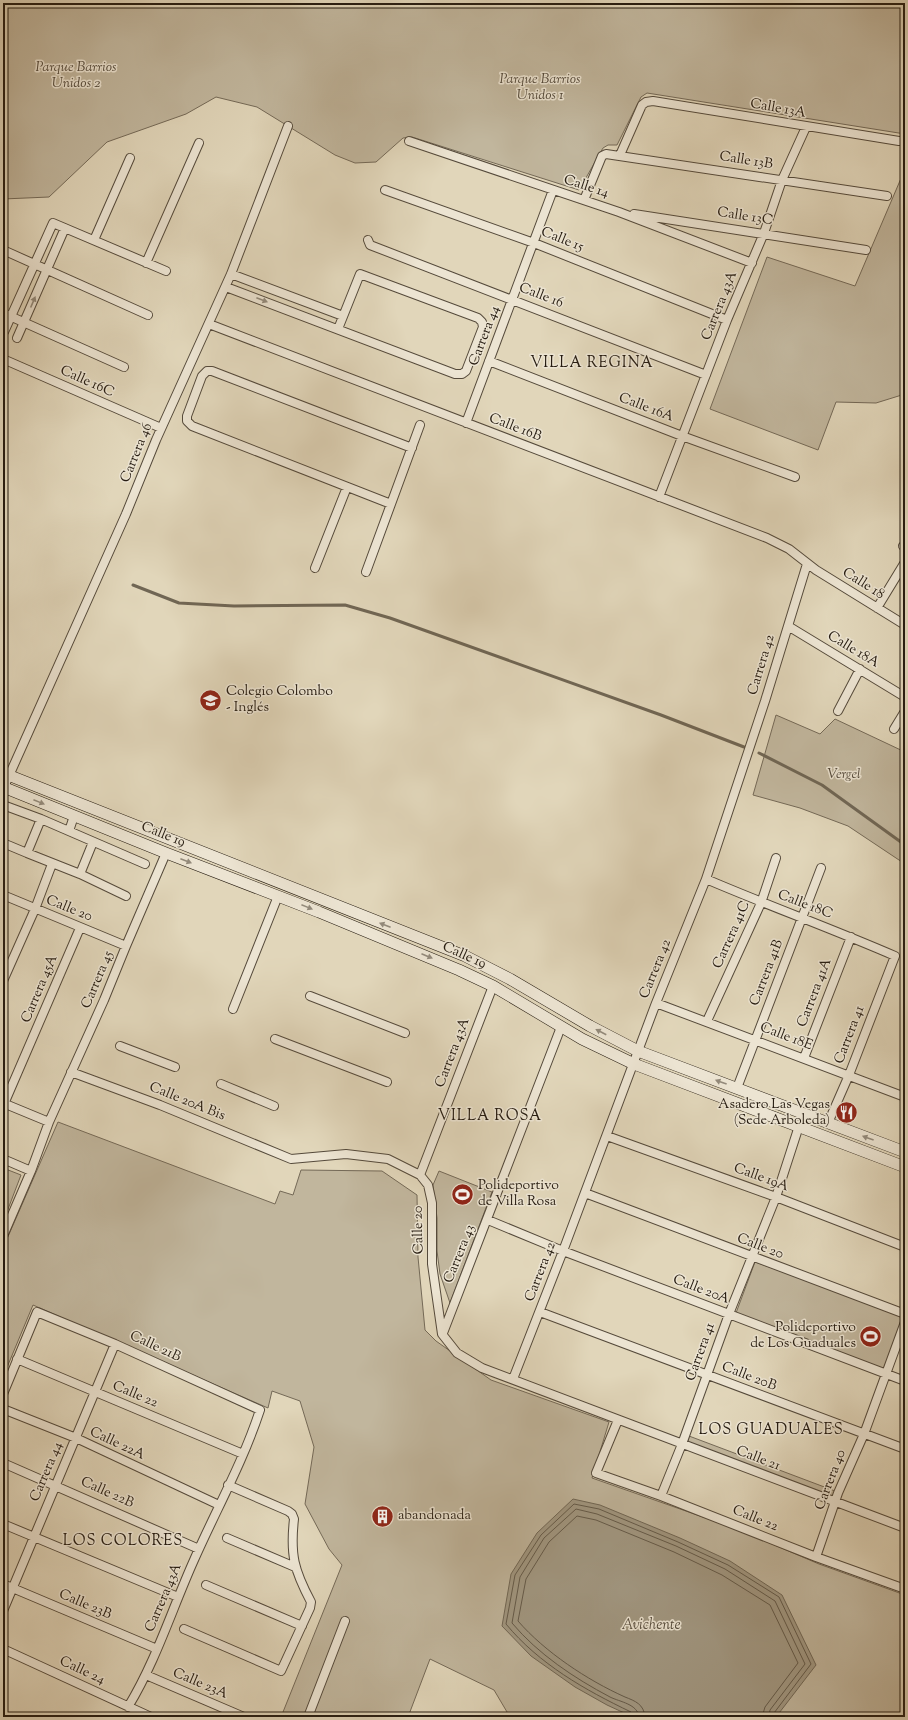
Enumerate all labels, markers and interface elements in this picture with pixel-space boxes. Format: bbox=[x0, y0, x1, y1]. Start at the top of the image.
park label: Parque Barrios Unidos 2 bbox=[36, 58, 117, 94]
park label: Parque Barrios Unidos 1 bbox=[500, 70, 581, 106]
street label: Calle 13A bbox=[748, 94, 808, 124]
street label: Calle 13B bbox=[718, 147, 774, 175]
street label: Calle 14 bbox=[561, 170, 611, 204]
street label: Calle 13C bbox=[716, 203, 774, 231]
street label: Calle 15 bbox=[538, 222, 586, 258]
street label: Carrera 43A bbox=[697, 268, 743, 344]
street label: Calle 16 bbox=[516, 278, 566, 314]
one-way arrow bbox=[30, 296, 36, 308]
one-way arrow bbox=[257, 298, 269, 304]
street label: Carrera 44 bbox=[464, 303, 506, 369]
district label: VILLA REGINA bbox=[530, 353, 654, 374]
street label: Calle 16C bbox=[57, 361, 117, 403]
street label: Calle 16A bbox=[616, 388, 677, 428]
street label: Calle 16B bbox=[486, 409, 545, 447]
street label: Carrera 46 bbox=[116, 420, 158, 486]
street label: Calle 18 bbox=[838, 563, 888, 605]
street label: Calle 18A bbox=[823, 627, 883, 674]
street label: Carrera 42 bbox=[743, 632, 781, 698]
place label: Colegio Colombo - Inglés bbox=[226, 682, 333, 718]
school or university icon: Colegio Colombo - Inglés bbox=[198, 687, 224, 713]
park label: Vergel bbox=[827, 765, 861, 785]
one-way arrow bbox=[34, 799, 46, 805]
street label: Calle 19 bbox=[138, 817, 188, 853]
one-way arrow bbox=[180, 858, 192, 864]
street label: Calle 18C bbox=[774, 885, 836, 925]
street label: Calle 20 bbox=[43, 891, 95, 927]
street label: Carrera 41C bbox=[708, 898, 756, 972]
one-way arrow bbox=[302, 905, 314, 911]
one-way arrow bbox=[378, 921, 390, 927]
street label: Carrera 42 bbox=[635, 936, 677, 1002]
street label: Calle 19 bbox=[439, 937, 489, 975]
street label: Carrera 41B bbox=[745, 937, 789, 1009]
street label: Carrera 45 bbox=[77, 948, 119, 1012]
street label: Carrera 45A bbox=[17, 951, 64, 1026]
one-way arrow bbox=[422, 954, 434, 960]
street label: Carrera 41A bbox=[793, 955, 838, 1030]
street label: Carrera 41 bbox=[830, 1003, 870, 1067]
street label: Carrera 43A bbox=[431, 1015, 476, 1091]
street label: Calle 18E bbox=[757, 1018, 816, 1056]
one-way arrow bbox=[595, 1029, 607, 1035]
street label: Calle 20A Bis bbox=[146, 1078, 228, 1126]
one-way arrow bbox=[714, 1078, 726, 1084]
place label: Asadero Las Vegas (Sede Arboleda) bbox=[718, 1095, 830, 1131]
restaurant icon: Asadero Las Vegas (Sede Arboleda) bbox=[833, 1100, 859, 1126]
district label: VILLA ROSA bbox=[438, 1106, 542, 1127]
one-way arrow bbox=[862, 1134, 874, 1140]
street label: Calle 19A bbox=[731, 1159, 792, 1197]
place label: Polideportivo de Villa Rosa bbox=[478, 1176, 559, 1212]
sports icon: Polideportivo de Villa Rosa bbox=[450, 1181, 476, 1207]
street label: Calle 20 bbox=[409, 1205, 429, 1255]
street label: Carrera 43 bbox=[439, 1221, 481, 1286]
street label: Calle 20 bbox=[734, 1229, 786, 1265]
street label: Carrera 42 bbox=[520, 1239, 562, 1305]
street label: Calle 20A bbox=[670, 1270, 733, 1310]
place label: Polideportivo de Los Guaduales bbox=[750, 1318, 856, 1354]
street label: Carrera 41 bbox=[681, 1320, 721, 1384]
sports icon: Polideportivo de Los Guaduales bbox=[858, 1323, 884, 1349]
street label: Calle 21B bbox=[126, 1326, 184, 1368]
street label: Calle 20B bbox=[719, 1357, 780, 1397]
street label: Calle 22 bbox=[109, 1376, 161, 1414]
district label: LOS GUADUALES bbox=[698, 1420, 844, 1441]
street label: Calle 22A bbox=[86, 1422, 149, 1466]
street label: Carrera 44 bbox=[25, 1439, 69, 1505]
street label: Calle 21 bbox=[733, 1441, 783, 1477]
street label: Carrera 40 bbox=[810, 1447, 852, 1513]
street label: Calle 22B bbox=[77, 1472, 137, 1514]
street label: Calle 22 bbox=[729, 1501, 781, 1537]
building icon: abandonada bbox=[369, 1503, 395, 1529]
place label: abandonada bbox=[398, 1506, 471, 1526]
district label: LOS COLORES bbox=[63, 1531, 183, 1552]
street label: Carrera 43A bbox=[141, 1560, 188, 1636]
street label: Calle 23B bbox=[55, 1585, 115, 1625]
water label: Avichente bbox=[622, 1615, 680, 1636]
street label: Calle 24 bbox=[56, 1652, 108, 1690]
street label: Calle 23A bbox=[169, 1663, 231, 1705]

